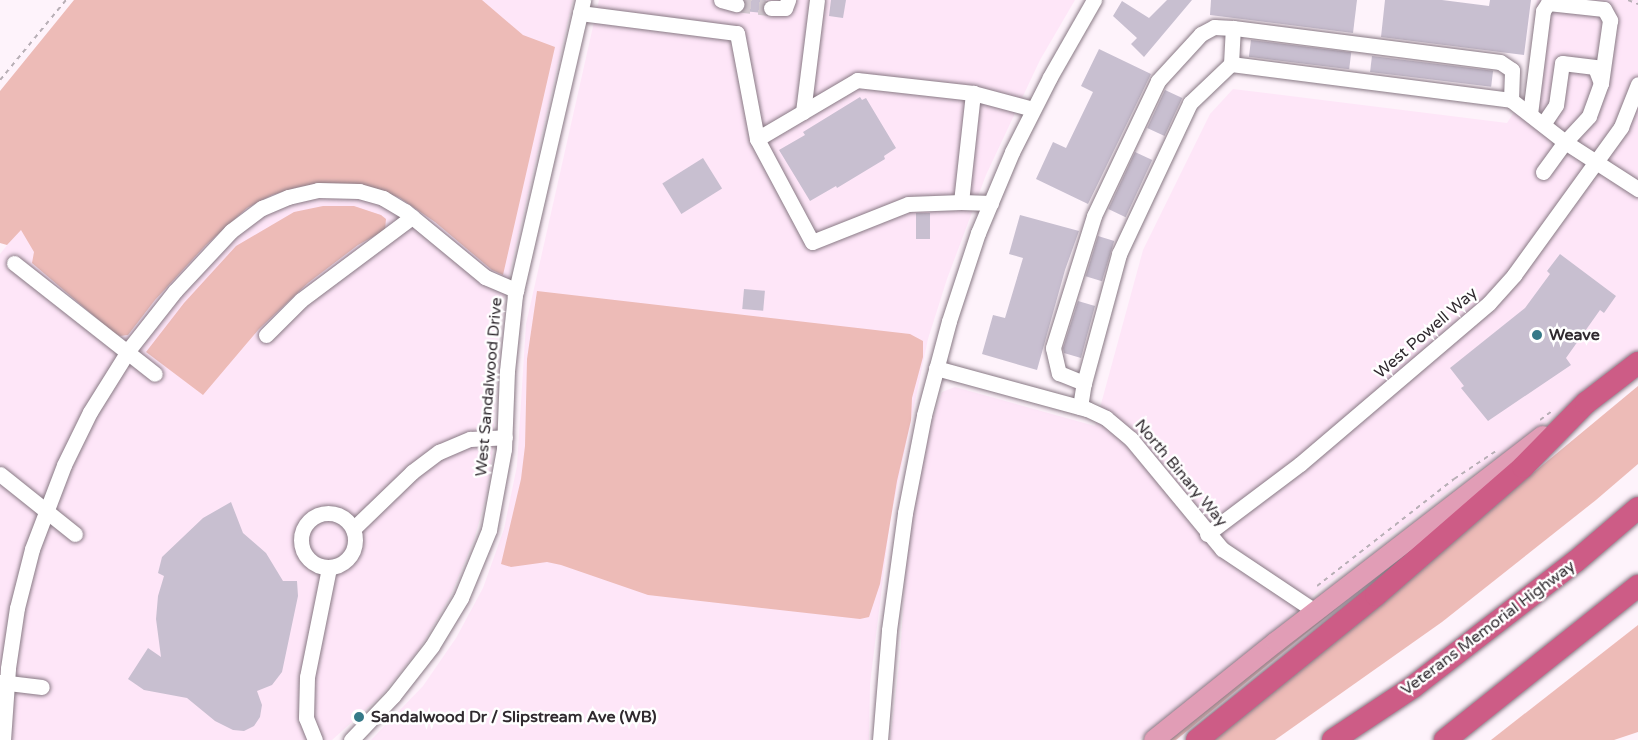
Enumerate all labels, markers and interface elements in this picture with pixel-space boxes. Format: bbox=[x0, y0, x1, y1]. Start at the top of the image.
street label: West Powell Way bbox=[1371, 283, 1481, 383]
street label: West Sandalwood Drive bbox=[472, 297, 506, 477]
place label: Weave bbox=[1549, 325, 1600, 345]
marker: Weave bbox=[1530, 328, 1544, 342]
street label: North Binary Way bbox=[1131, 415, 1231, 531]
street label: Veterans Memorial Highway bbox=[1397, 556, 1579, 700]
place label: Sandalwood Dr / Slipstream Ave (WB) bbox=[371, 707, 657, 727]
marker: Sandalwood Dr / Slipstream Ave (WB) bbox=[352, 710, 366, 724]

